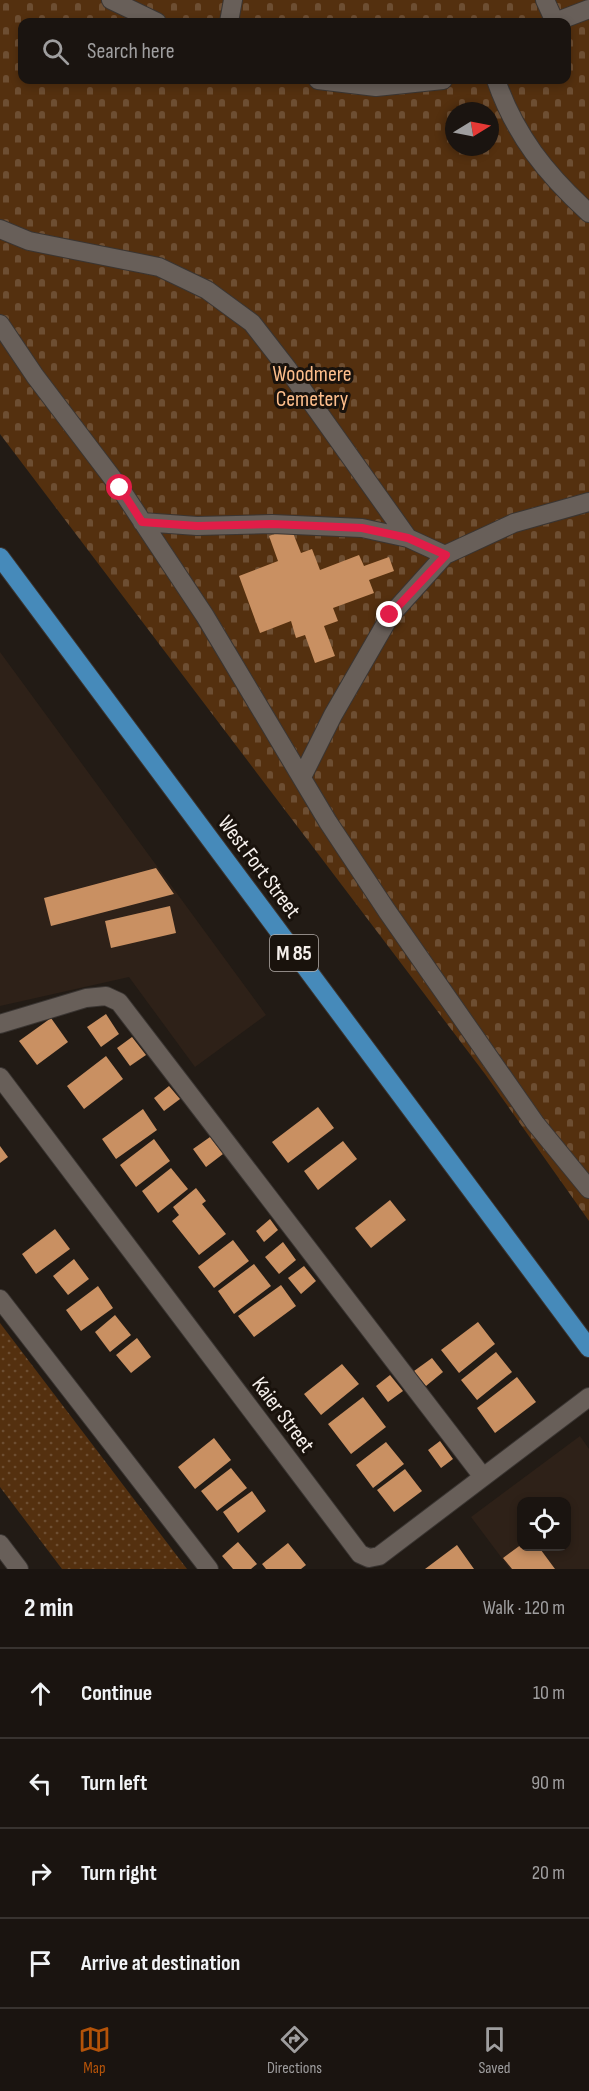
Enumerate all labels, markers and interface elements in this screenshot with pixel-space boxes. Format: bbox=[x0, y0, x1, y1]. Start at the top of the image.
search box bbox=[18, 18, 571, 84]
icon: search bbox=[39, 35, 72, 68]
text: Search here bbox=[87, 38, 174, 65]
north arrow bbox=[445, 102, 499, 156]
park label: Woodmere Cemetery bbox=[272, 361, 352, 413]
route start bbox=[106, 474, 132, 500]
route end bbox=[376, 601, 402, 627]
street label: West Fort Street bbox=[212, 810, 306, 924]
road number: M 85 bbox=[270, 935, 318, 971]
street label: Kaier Street bbox=[246, 1372, 320, 1458]
map controls bbox=[517, 1497, 571, 1551]
button: locate bbox=[517, 1497, 571, 1551]
text: 2 min bbox=[24, 1593, 74, 1624]
text: Walk · 120 m bbox=[483, 1596, 565, 1620]
icon: ahead bbox=[24, 1677, 57, 1710]
text: Continue bbox=[81, 1680, 152, 1707]
text: 10 m bbox=[533, 1681, 565, 1705]
icon: left bbox=[24, 1767, 57, 1800]
text: Turn left bbox=[81, 1770, 147, 1797]
text: 90 m bbox=[531, 1771, 565, 1795]
icon: right bbox=[24, 1857, 57, 1890]
text: Turn right bbox=[81, 1860, 157, 1887]
text: 20 m bbox=[532, 1861, 565, 1885]
icon: arrive bbox=[24, 1947, 57, 1980]
text: Arrive at destination bbox=[81, 1950, 240, 1977]
tab: Map bbox=[78, 2023, 111, 2078]
tab: Directions bbox=[267, 2023, 322, 2078]
tab: Saved bbox=[478, 2023, 511, 2078]

